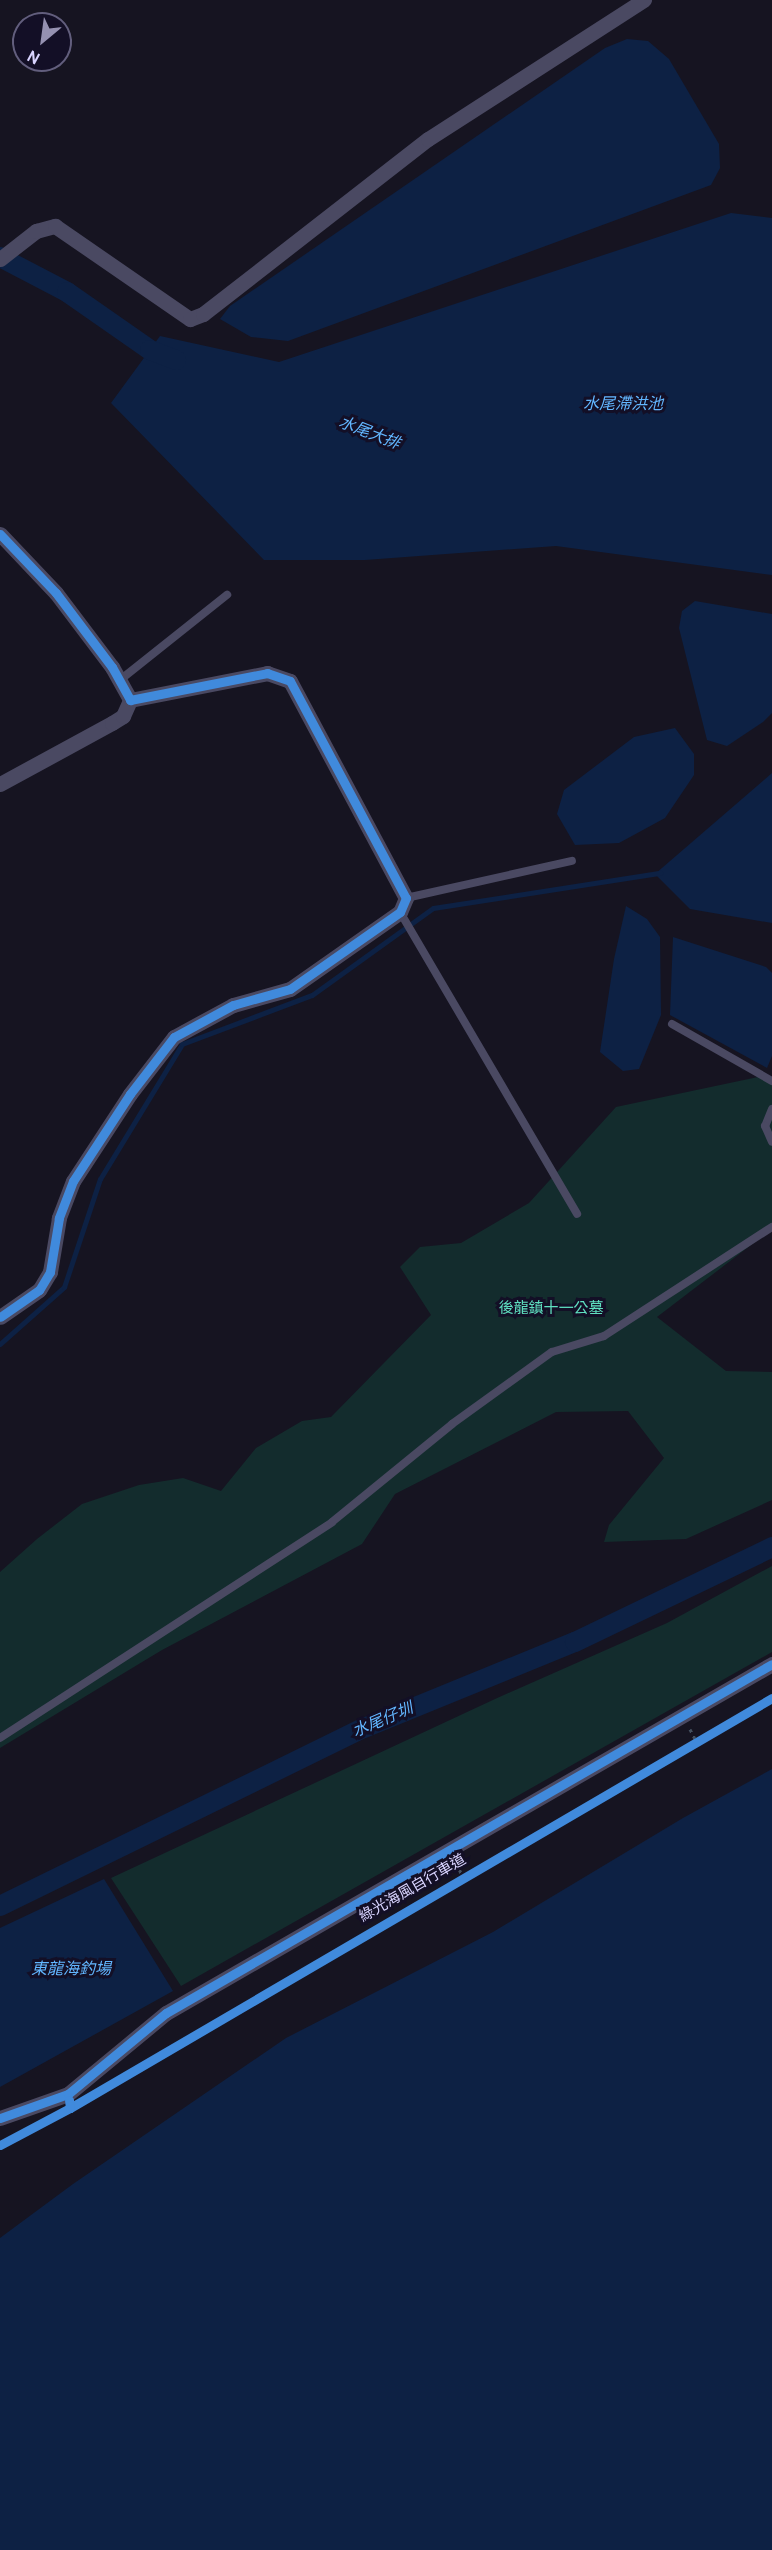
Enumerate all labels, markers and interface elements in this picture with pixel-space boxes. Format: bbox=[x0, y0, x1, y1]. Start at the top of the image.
north arrow bbox=[12, 12, 72, 72]
text: N bbox=[24, 44, 44, 68]
water label: 水尾滯洪池 bbox=[583, 395, 663, 415]
water label: 水尾大排 bbox=[336, 414, 402, 454]
park label: 後龍鎮十一公墓 bbox=[499, 1301, 603, 1319]
water label: 水尾仔圳 bbox=[350, 1700, 416, 1742]
street label: 綠光海風自行車道 bbox=[357, 1851, 469, 1927]
water label: 東龍海釣場 bbox=[31, 1960, 111, 1980]

